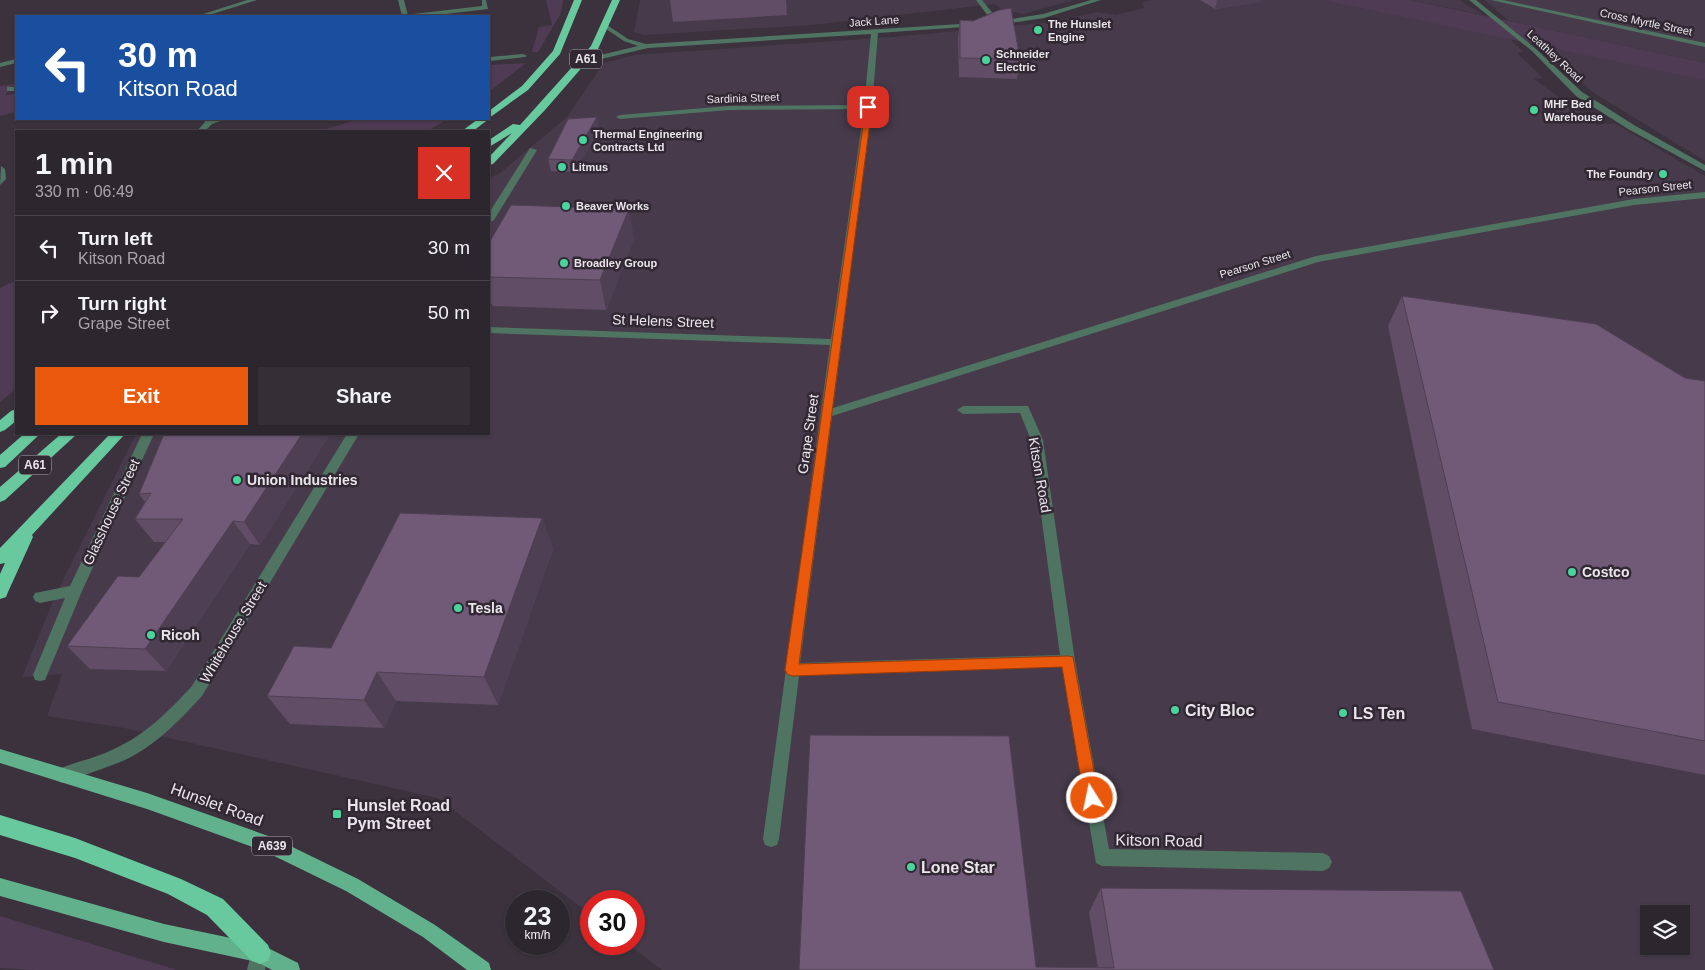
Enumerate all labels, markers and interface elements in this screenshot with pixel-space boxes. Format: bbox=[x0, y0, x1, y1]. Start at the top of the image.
street label: Cross Myrtle Street bbox=[1599, 6, 1693, 38]
street label: Jack Lane bbox=[849, 13, 899, 29]
place label: The Hunslet Engine bbox=[1048, 18, 1111, 43]
marker: The Hunslet Engine bbox=[1032, 24, 1044, 36]
street label: Leathley Road bbox=[1525, 27, 1585, 85]
icon: left bbox=[35, 35, 100, 100]
text: 30 m bbox=[118, 35, 198, 74]
place label: Schneider Electric bbox=[996, 48, 1050, 73]
road number: A61 bbox=[570, 50, 602, 68]
marker: Schneider Electric bbox=[980, 54, 992, 66]
text: Kitson Road bbox=[118, 76, 238, 101]
pin bbox=[847, 86, 889, 128]
street label: Sardinia Street bbox=[706, 91, 780, 105]
icon: arrive bbox=[854, 93, 882, 121]
place label: MHF Bed Warehouse bbox=[1544, 98, 1603, 123]
marker: MHF Bed Warehouse bbox=[1528, 104, 1540, 116]
place label: Thermal Engineering Contracts Ltd bbox=[593, 128, 702, 153]
marker: Thermal Engineering Contracts Ltd bbox=[577, 134, 589, 146]
text: 1 min bbox=[35, 147, 113, 180]
button: close bbox=[418, 147, 470, 199]
marker: Litmus bbox=[556, 161, 568, 173]
place label: Litmus bbox=[572, 161, 608, 173]
place label: The Foundry bbox=[1586, 168, 1654, 180]
marker: The Foundry bbox=[1657, 168, 1669, 180]
street label: Pearson Street bbox=[1618, 178, 1692, 198]
text: 330 m · 06:49 bbox=[35, 183, 134, 200]
marker: Beaver Works bbox=[560, 200, 572, 212]
place label: Beaver Works bbox=[576, 200, 649, 212]
text: Turn left bbox=[78, 228, 153, 249]
icon: left bbox=[35, 234, 63, 262]
text: 30 m bbox=[428, 237, 470, 258]
street label: Pearson Street bbox=[1218, 248, 1292, 280]
text: Kitson Road bbox=[78, 250, 165, 267]
marker: Broadley Group bbox=[558, 257, 570, 269]
place label: Broadley Group bbox=[574, 257, 657, 269]
text: Turn right bbox=[78, 293, 166, 314]
icon: right bbox=[35, 299, 63, 327]
text: 50 m bbox=[428, 302, 470, 323]
street label: St Helens Street bbox=[612, 311, 714, 331]
text: Grape Street bbox=[78, 315, 170, 332]
button: Exit bbox=[35, 367, 248, 425]
button: Share bbox=[258, 367, 470, 425]
street label: Grape Street bbox=[795, 393, 822, 475]
street label: Kitson Road bbox=[1025, 436, 1055, 514]
road number: A61 bbox=[19, 456, 51, 474]
street label: Glasshouse Street bbox=[79, 456, 143, 568]
place label: Union Industries bbox=[247, 472, 358, 488]
marker: Union Industries bbox=[231, 474, 243, 486]
place label: Costco bbox=[1582, 564, 1629, 580]
marker: Costco bbox=[1566, 566, 1578, 578]
street label: Whitehouse Street bbox=[196, 578, 270, 685]
place label: Tesla bbox=[468, 600, 503, 616]
marker: Tesla bbox=[452, 602, 464, 614]
place label: Ricoh bbox=[161, 627, 200, 643]
marker: Ricoh bbox=[145, 629, 157, 641]
place label: City Bloc bbox=[1185, 702, 1254, 719]
marker: City Bloc bbox=[1169, 704, 1181, 716]
place label: LS Ten bbox=[1353, 705, 1405, 722]
marker: LS Ten bbox=[1337, 707, 1349, 719]
position arrow bbox=[1065, 771, 1117, 823]
street label: Hunslet Road bbox=[168, 780, 265, 829]
place label: Hunslet Road Pym Street bbox=[347, 797, 450, 832]
marker: Hunslet Road Pym Street bbox=[331, 808, 343, 820]
street label: Kitson Road bbox=[1115, 831, 1203, 850]
road number: A639 bbox=[252, 836, 292, 856]
place label: Lone Star bbox=[921, 859, 995, 876]
marker: Lone Star bbox=[905, 861, 917, 873]
speed limit sign: 30 bbox=[580, 890, 645, 955]
text: 23 bbox=[524, 902, 551, 930]
map controls bbox=[1640, 905, 1690, 955]
button: layers bbox=[1640, 905, 1690, 955]
text: km/h bbox=[524, 928, 551, 942]

